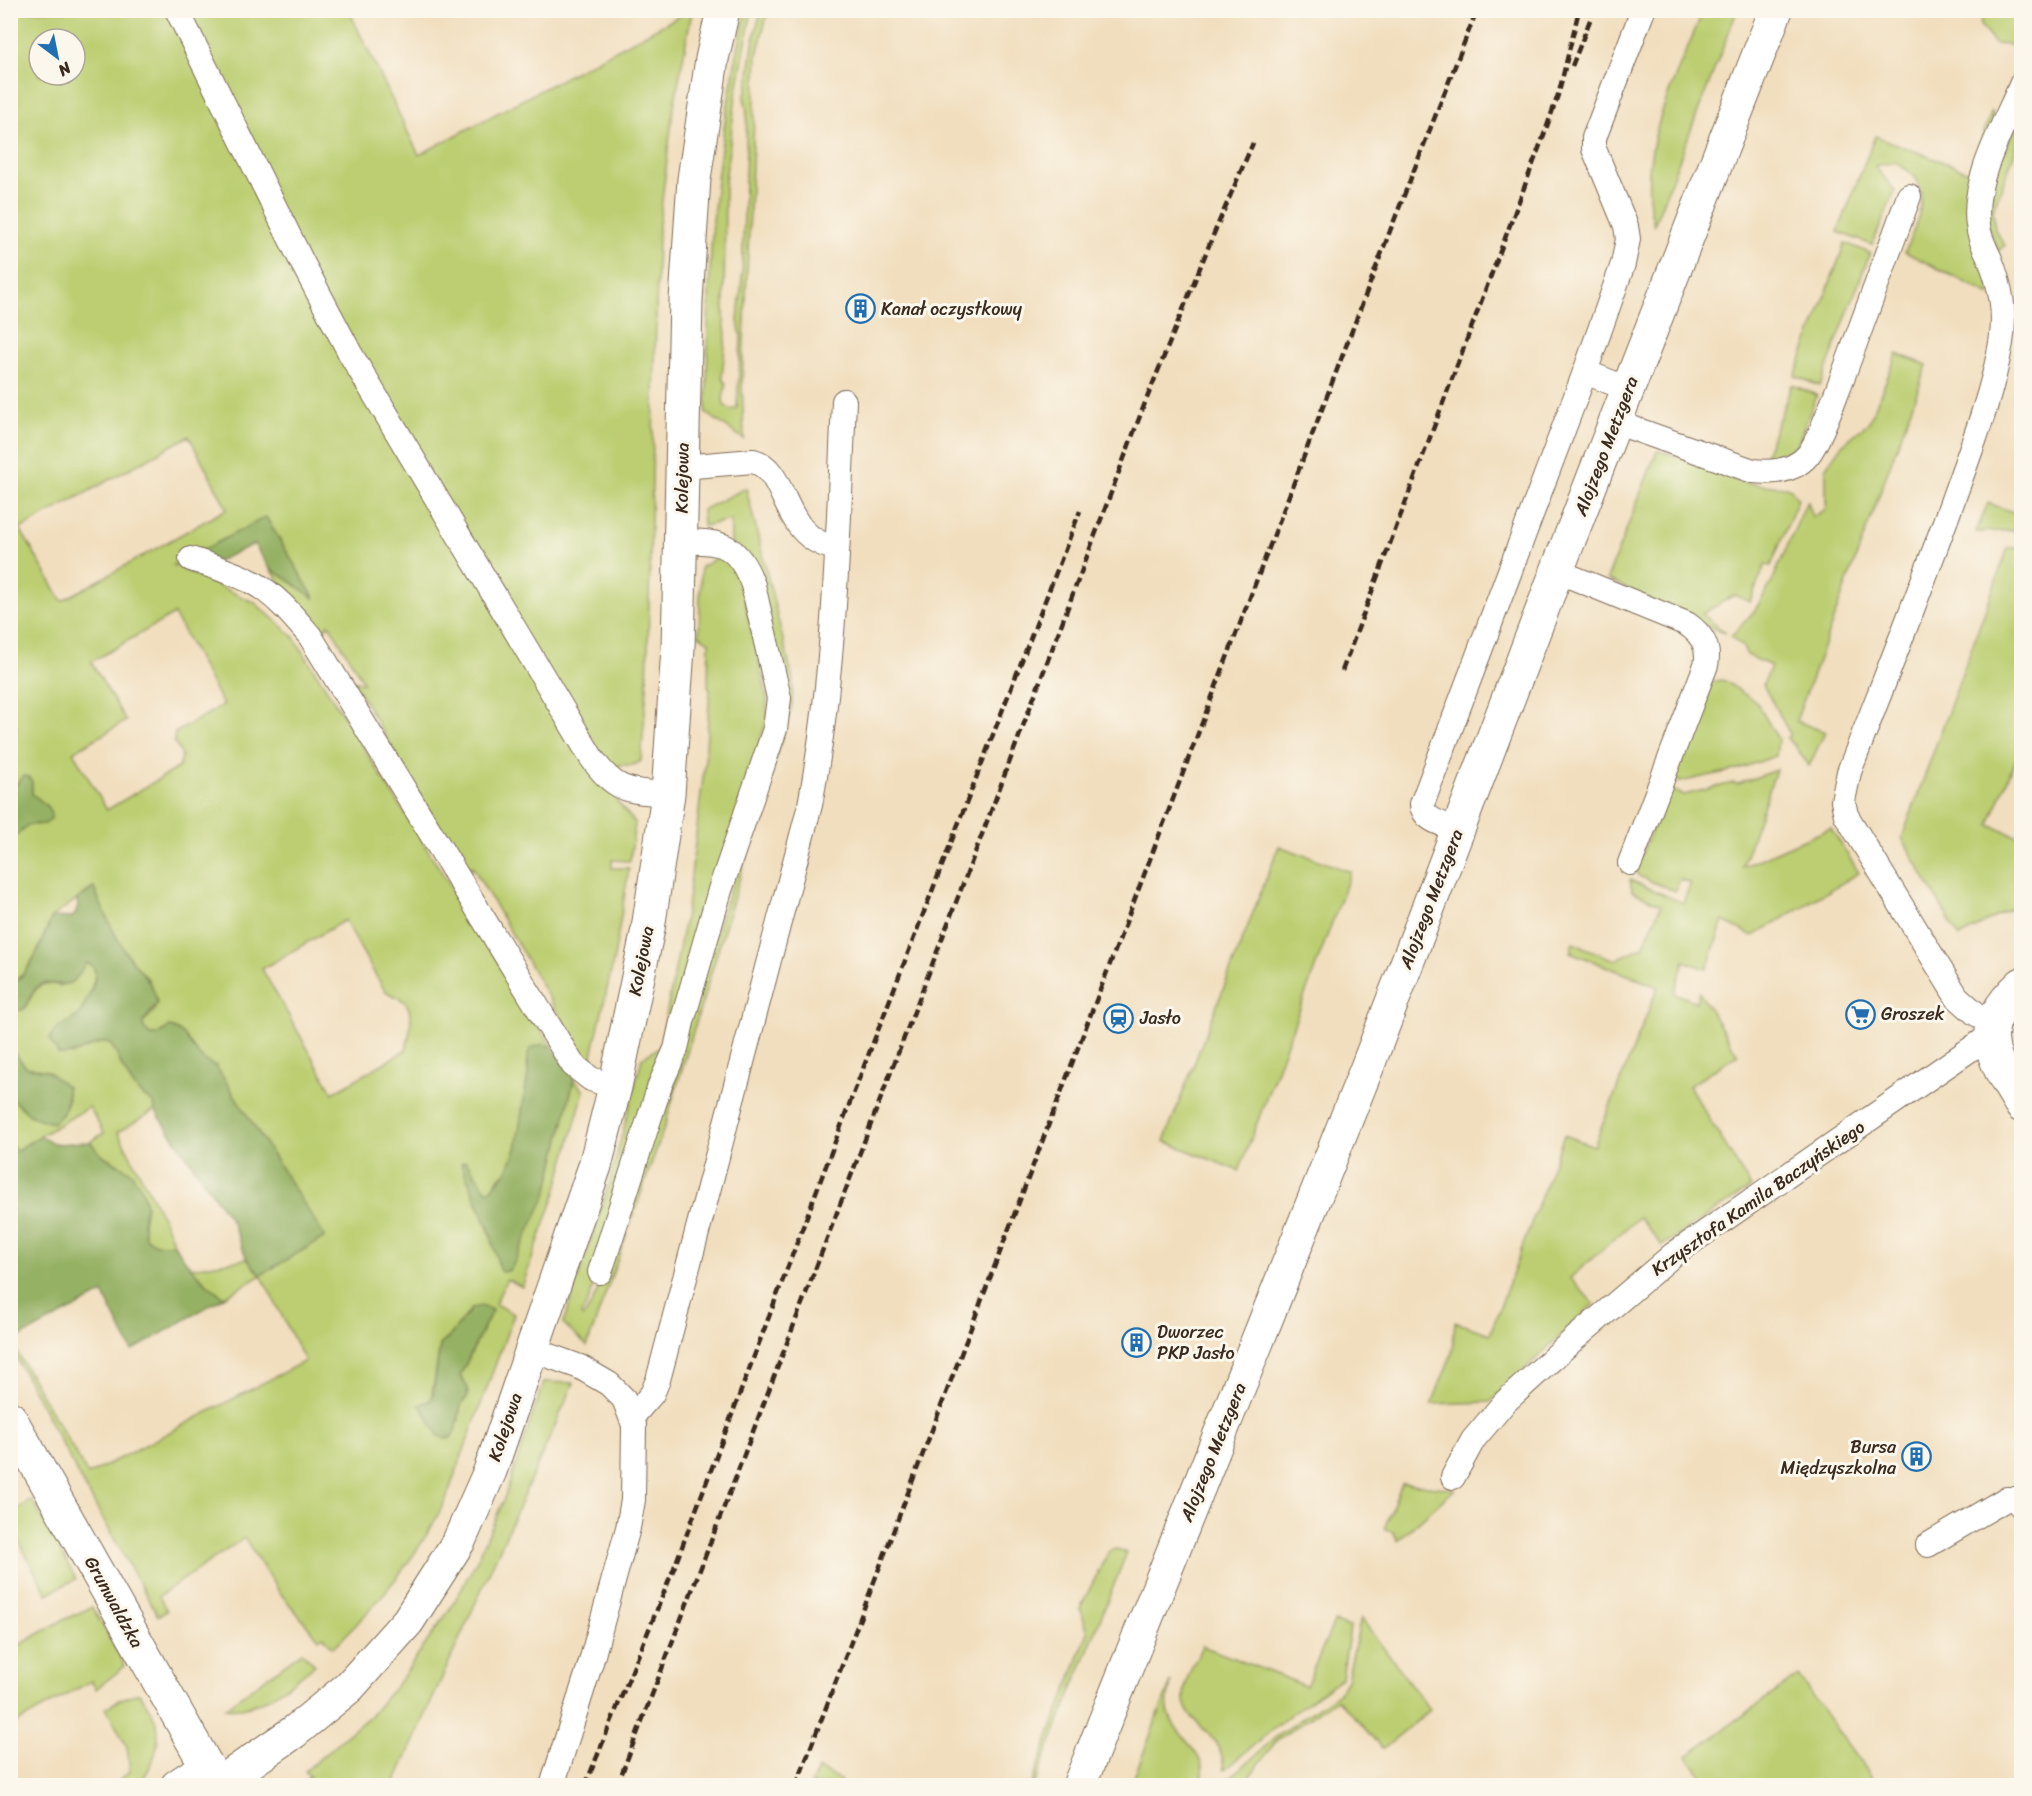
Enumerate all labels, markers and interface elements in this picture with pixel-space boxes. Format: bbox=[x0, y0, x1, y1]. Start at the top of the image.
north arrow bbox=[27, 27, 87, 87]
text: N bbox=[52, 54, 78, 85]
building icon: Kanał oczystkowy bbox=[844, 293, 876, 325]
place label: Kanał oczystkowy bbox=[881, 293, 1023, 325]
street label: Alojzego Metzgera bbox=[1564, 371, 1647, 522]
street label: Kolejowa bbox=[665, 442, 699, 514]
street label: Alojzego Metzgera bbox=[1389, 824, 1472, 975]
street label: Kolejowa bbox=[619, 923, 663, 999]
supermarket icon: Groszek bbox=[1844, 998, 1876, 1030]
place label: Groszek bbox=[1881, 998, 1945, 1030]
station icon: Jasło bbox=[1103, 1002, 1135, 1034]
place label: Jasło bbox=[1139, 1002, 1181, 1034]
street label: Krzysztofa Kamila Baczyńskiego bbox=[1644, 1112, 1872, 1284]
place label: Dworzec PKP Jasło bbox=[1157, 1316, 1235, 1369]
building icon: Dworzec PKP Jasło bbox=[1120, 1326, 1152, 1358]
street label: Alojzego Metzgera bbox=[1170, 1378, 1255, 1527]
street label: Kolejowa bbox=[478, 1388, 532, 1466]
place label: Bursa Międzyszkolna bbox=[1780, 1431, 1897, 1484]
building icon: Bursa Międzyszkolna bbox=[1901, 1441, 1933, 1473]
street label: Grunwaldzka bbox=[75, 1550, 153, 1654]

